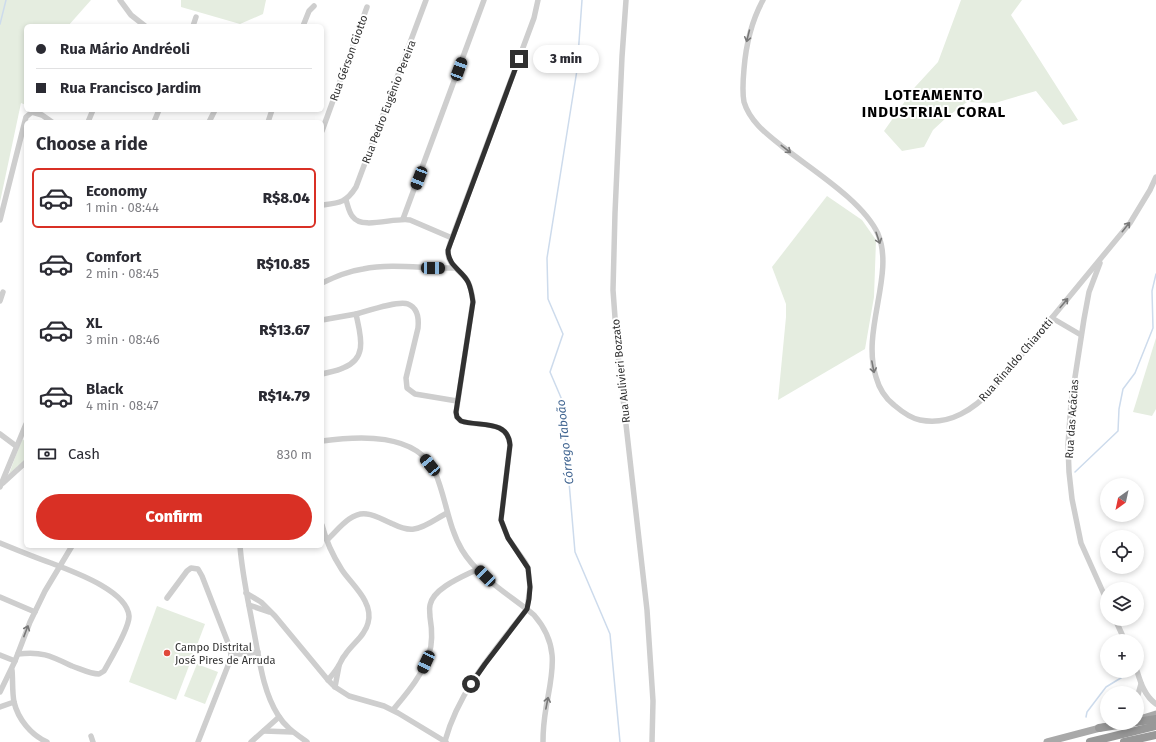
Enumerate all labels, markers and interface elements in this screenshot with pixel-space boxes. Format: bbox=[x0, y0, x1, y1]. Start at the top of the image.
street label: Rua Gérson Giotto bbox=[327, 13, 371, 103]
one-way arrow bbox=[744, 29, 752, 42]
street label: Rua Pedro Eugênio Pereira bbox=[359, 38, 419, 166]
text: Rua Mário Andréoli bbox=[60, 40, 190, 58]
callout: 3 min bbox=[533, 45, 599, 73]
route end bbox=[510, 50, 528, 68]
text: 3 min bbox=[550, 51, 582, 66]
car bbox=[449, 56, 469, 82]
text: Rua Francisco Jardim bbox=[60, 79, 201, 97]
district label: LOTEAMENTO INDUSTRIAL CORAL bbox=[862, 86, 1006, 121]
text: Choose a ride bbox=[36, 133, 148, 155]
one-way arrow bbox=[781, 145, 792, 154]
car bbox=[409, 165, 429, 191]
icon: car bbox=[38, 180, 74, 216]
text: Economy bbox=[86, 182, 147, 200]
text: R$8.04 bbox=[263, 189, 310, 207]
text: 1 min · 08:44 bbox=[86, 200, 159, 215]
one-way arrow bbox=[1122, 222, 1131, 232]
one-way arrow bbox=[875, 232, 883, 244]
icon: car bbox=[38, 246, 74, 282]
text: Comfort bbox=[86, 248, 142, 266]
text: R$10.85 bbox=[256, 255, 310, 273]
car bbox=[421, 262, 445, 274]
text: 2 min · 08:45 bbox=[86, 266, 159, 281]
one-way arrow bbox=[1060, 298, 1069, 308]
icon: car bbox=[38, 312, 74, 348]
text: XL bbox=[86, 314, 102, 332]
street label: Rua Rinaldo Chiarotti bbox=[976, 316, 1056, 404]
street label: Rua Aulivieri Bozzato bbox=[609, 318, 633, 424]
text: R$13.67 bbox=[259, 321, 310, 339]
text: 3 min · 08:46 bbox=[86, 332, 160, 347]
one-way arrow bbox=[870, 360, 878, 373]
icon: car bbox=[38, 378, 74, 414]
street label: Rua das Acácias bbox=[1063, 379, 1081, 459]
text: Black bbox=[86, 380, 123, 398]
text: R$14.79 bbox=[258, 387, 310, 405]
text: 4 min · 08:47 bbox=[86, 398, 159, 413]
water label: Córrego Taboão bbox=[554, 399, 576, 485]
icon: cash bbox=[36, 443, 58, 465]
text: Cash bbox=[68, 445, 100, 463]
text: 830 m bbox=[277, 447, 312, 462]
car bbox=[418, 452, 442, 478]
north arrow bbox=[1100, 478, 1144, 522]
map controls bbox=[1100, 478, 1144, 730]
button: Confirm bbox=[36, 494, 312, 540]
button: locate bbox=[1100, 530, 1144, 574]
car bbox=[472, 563, 498, 589]
button: layers bbox=[1100, 582, 1144, 626]
one-way arrow bbox=[23, 625, 31, 637]
button: + bbox=[1100, 634, 1144, 678]
place label: Campo Distrital José Pires de Arruda bbox=[175, 641, 276, 667]
marker: Campo Distrital José Pires de Arruda bbox=[162, 648, 172, 658]
car bbox=[415, 649, 437, 675]
route start bbox=[462, 675, 480, 693]
button: − bbox=[1100, 686, 1144, 730]
one-way arrow bbox=[543, 697, 551, 710]

